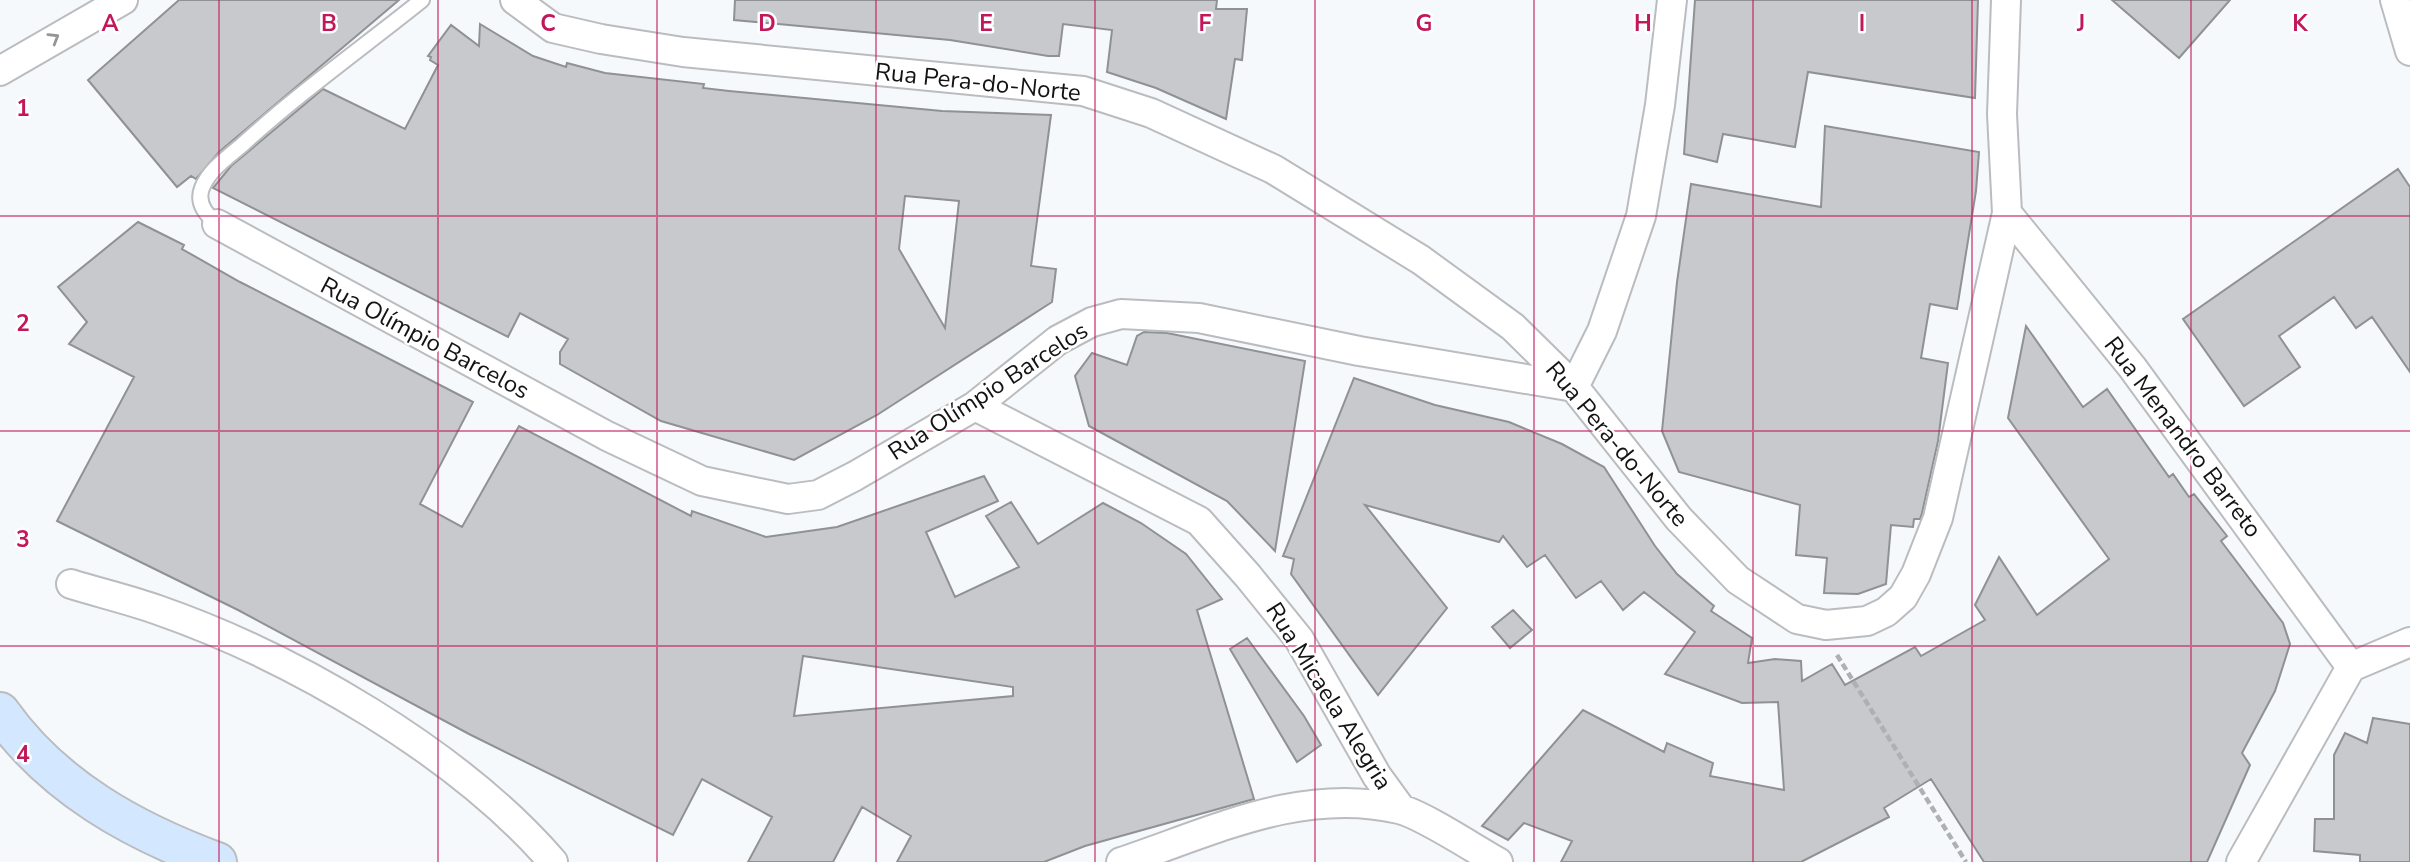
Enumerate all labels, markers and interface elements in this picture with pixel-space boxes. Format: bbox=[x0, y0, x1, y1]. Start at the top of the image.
text: A bbox=[101, 8, 119, 39]
text: B bbox=[321, 8, 337, 39]
text: C bbox=[540, 8, 556, 39]
text: D bbox=[758, 8, 776, 39]
text: E bbox=[979, 8, 993, 39]
text: F bbox=[1199, 8, 1212, 39]
text: G bbox=[1416, 8, 1432, 39]
text: H bbox=[1634, 8, 1652, 39]
text: I bbox=[1859, 8, 1865, 39]
text: J bbox=[2076, 8, 2085, 39]
text: K bbox=[2292, 8, 2308, 39]
one-way arrow bbox=[46, 34, 59, 47]
street label: Rua Pera-do-Norte bbox=[873, 55, 1083, 109]
text: 1 bbox=[16, 93, 30, 124]
street label: Rua Olímpio Barcelos bbox=[315, 269, 535, 407]
text: 2 bbox=[16, 308, 30, 339]
street label: Rua Olímpio Barcelos bbox=[882, 314, 1094, 468]
street label: Rua Menandro Barreto bbox=[2097, 330, 2269, 544]
street label: Rua Pera-do-Norte bbox=[1538, 355, 1696, 533]
text: 3 bbox=[16, 524, 30, 555]
street label: Rua Micaela Alegria bbox=[1258, 596, 1400, 796]
text: 4 bbox=[16, 739, 30, 770]

